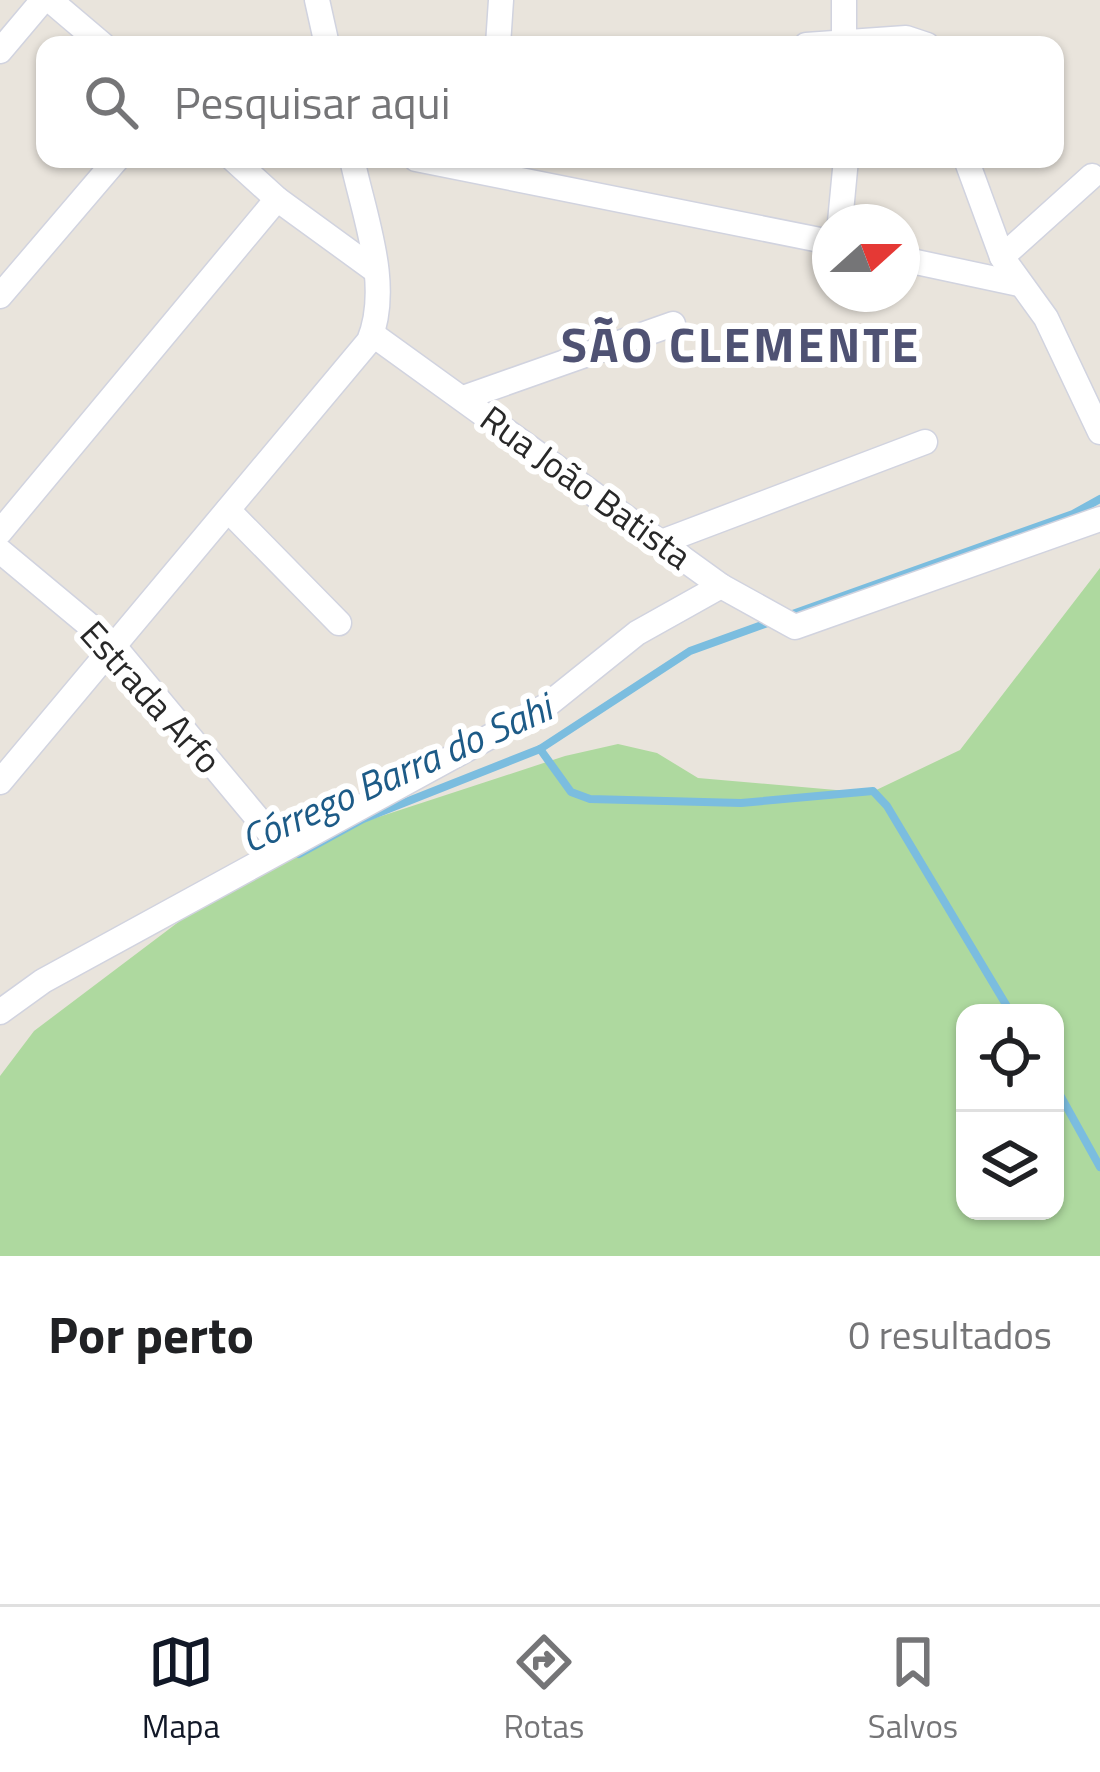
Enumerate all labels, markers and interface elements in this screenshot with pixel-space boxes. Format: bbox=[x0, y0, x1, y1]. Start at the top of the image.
search box bbox=[36, 36, 1064, 168]
text: Pesquisar aqui bbox=[174, 68, 450, 136]
icon: search bbox=[78, 69, 144, 135]
north arrow bbox=[812, 204, 920, 312]
district label: SÃO CLEMENTE bbox=[561, 308, 921, 381]
street label: Rua João Batista bbox=[469, 391, 703, 582]
street label: Estrada Arfo bbox=[68, 608, 235, 785]
water label: Córrego Barra do Sahi bbox=[231, 676, 564, 868]
map controls bbox=[956, 1004, 1064, 1220]
button: locate bbox=[956, 1004, 1064, 1112]
button: layers bbox=[956, 1112, 1064, 1220]
text: Por perto bbox=[48, 1295, 254, 1373]
text: 0 resultados bbox=[848, 1305, 1052, 1364]
tab: Mapa bbox=[142, 1629, 220, 1751]
tab: Rotas bbox=[503, 1629, 584, 1751]
tab: Salvos bbox=[868, 1629, 958, 1751]

